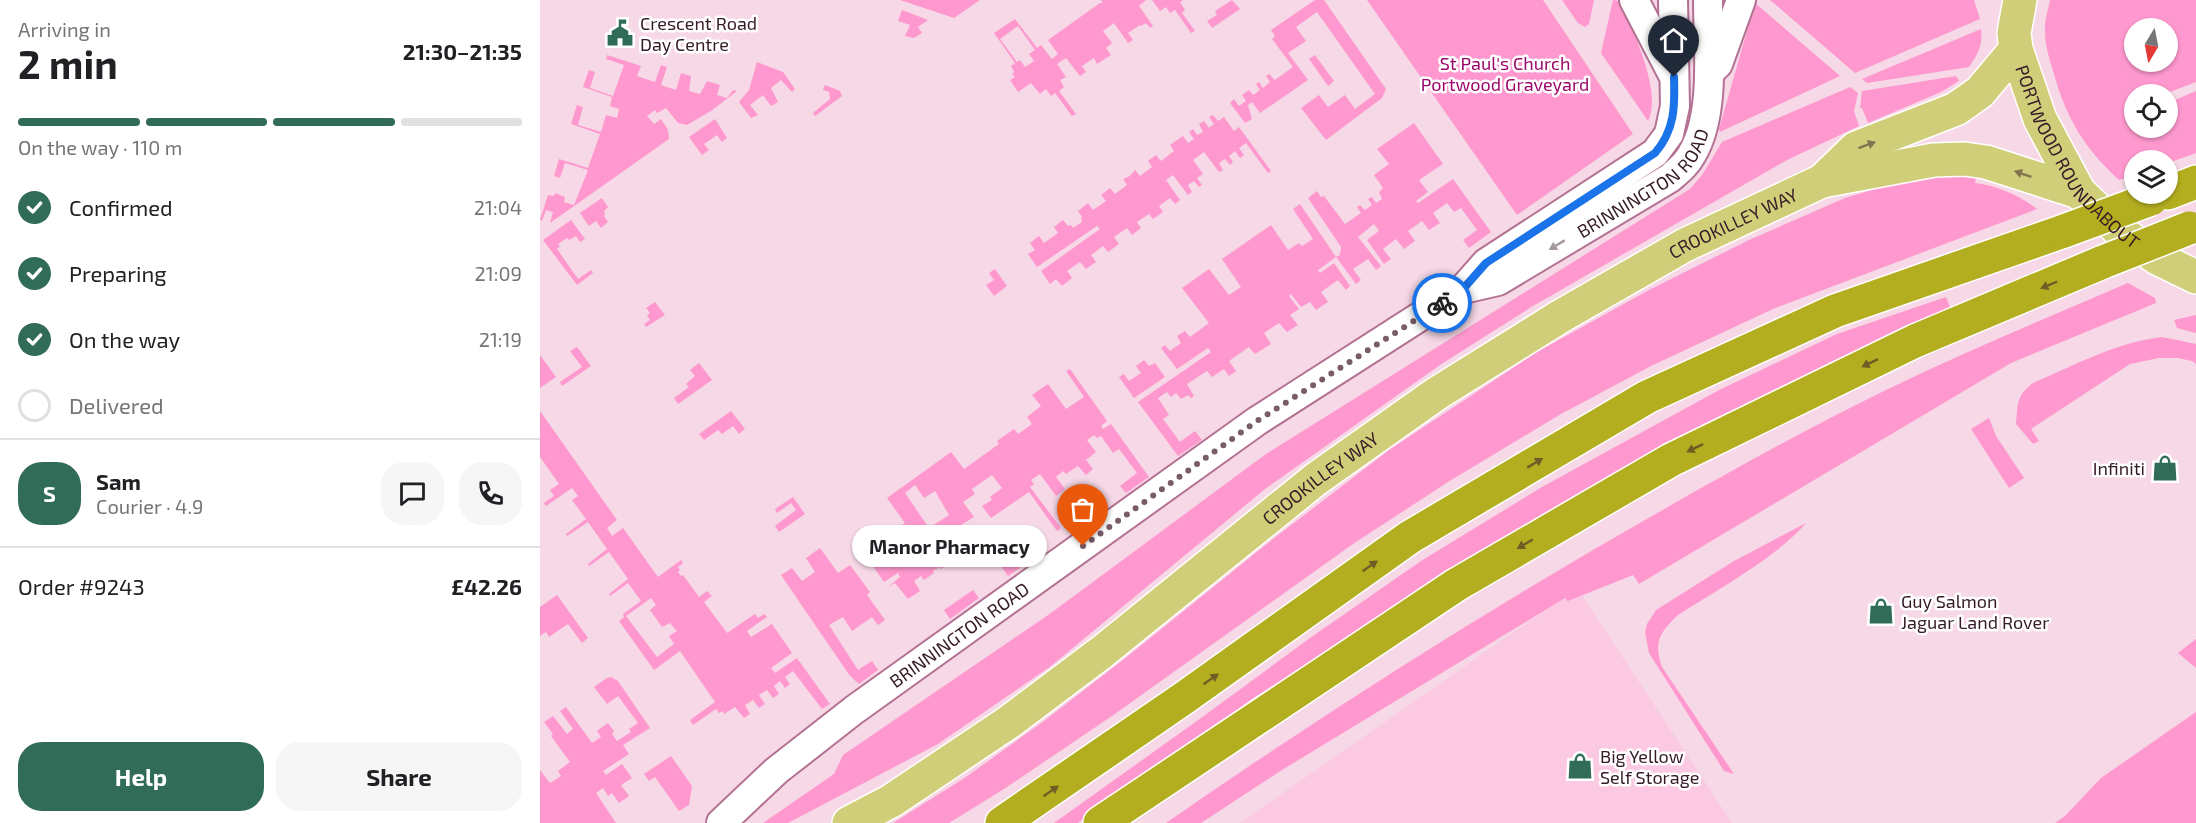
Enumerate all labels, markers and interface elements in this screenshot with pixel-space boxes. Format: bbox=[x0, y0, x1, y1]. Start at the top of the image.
place label: Crescent Road Day Centre bbox=[640, 12, 757, 55]
pin bbox=[1648, 15, 1699, 77]
text: Arriving in bbox=[18, 17, 111, 41]
public building icon: Crescent Road Day Centre bbox=[605, 18, 635, 48]
north arrow bbox=[2124, 18, 2178, 72]
map controls bbox=[2124, 18, 2178, 204]
icon: home bbox=[1657, 24, 1690, 57]
text: 21:30–21:35 bbox=[403, 38, 522, 64]
text: 2 min bbox=[18, 40, 118, 87]
park label: St Paul's Church Portwood Graveyard bbox=[1421, 52, 1589, 95]
street label: PORTWOOD ROUNDABOUT bbox=[2011, 62, 2145, 253]
button: locate bbox=[2124, 84, 2178, 138]
street label: BRINNINGTON ROAD bbox=[1573, 126, 1713, 242]
text: On the way · 110 m bbox=[18, 135, 182, 159]
one-way arrow bbox=[1858, 139, 1876, 149]
button: layers bbox=[2124, 150, 2178, 204]
one-way arrow bbox=[2014, 168, 2032, 178]
street label: CROOKILLEY WAY bbox=[1664, 183, 1802, 263]
icon: check bbox=[18, 191, 51, 224]
text: Confirmed bbox=[69, 194, 173, 220]
text: 21:04 bbox=[474, 195, 522, 219]
one-way arrow bbox=[1549, 240, 1565, 251]
icon: check bbox=[18, 257, 51, 290]
text: Preparing bbox=[69, 260, 167, 286]
text: 21:09 bbox=[475, 261, 522, 285]
courier bbox=[1412, 273, 1472, 333]
one-way arrow bbox=[2040, 281, 2058, 290]
icon: bike bbox=[1426, 287, 1459, 320]
icon: check bbox=[18, 323, 51, 356]
text: On the way bbox=[69, 326, 180, 352]
text: 21:19 bbox=[479, 327, 522, 351]
one-way arrow bbox=[1862, 358, 1879, 367]
text: Delivered bbox=[69, 392, 164, 418]
street label: CROOKILLEY WAY bbox=[1258, 427, 1383, 529]
one-way arrow bbox=[1687, 444, 1704, 453]
shop icon: Infiniti bbox=[2150, 453, 2180, 483]
place label: Infiniti bbox=[2093, 457, 2145, 479]
one-way arrow bbox=[1527, 458, 1544, 468]
button: chat bbox=[381, 462, 444, 525]
button: phone bbox=[459, 462, 522, 525]
text: Sam bbox=[96, 468, 141, 494]
text: S bbox=[43, 480, 56, 506]
pin bbox=[1057, 484, 1108, 546]
icon: bag bbox=[1066, 493, 1099, 526]
text: Courier · 4.9 bbox=[96, 494, 203, 518]
callout: Manor Pharmacy bbox=[852, 525, 1047, 567]
text: Manor Pharmacy bbox=[869, 534, 1030, 558]
one-way arrow bbox=[1517, 539, 1534, 549]
one-way arrow bbox=[1361, 560, 1377, 572]
text: Order #9243 bbox=[18, 573, 145, 599]
text: £42.26 bbox=[451, 573, 522, 599]
street label: BRINNINGTON ROAD bbox=[885, 577, 1033, 692]
place label: Guy Salmon Jaguar Land Rover bbox=[1901, 590, 2049, 633]
shop icon: Guy Salmon Jaguar Land Rover bbox=[1866, 596, 1896, 626]
one-way arrow bbox=[1202, 673, 1218, 685]
button: Help bbox=[18, 742, 264, 811]
button: Share bbox=[276, 742, 522, 811]
place label: Big Yellow Self Storage bbox=[1600, 745, 1699, 788]
shop icon: Big Yellow Self Storage bbox=[1565, 751, 1595, 781]
one-way arrow bbox=[1043, 786, 1059, 797]

